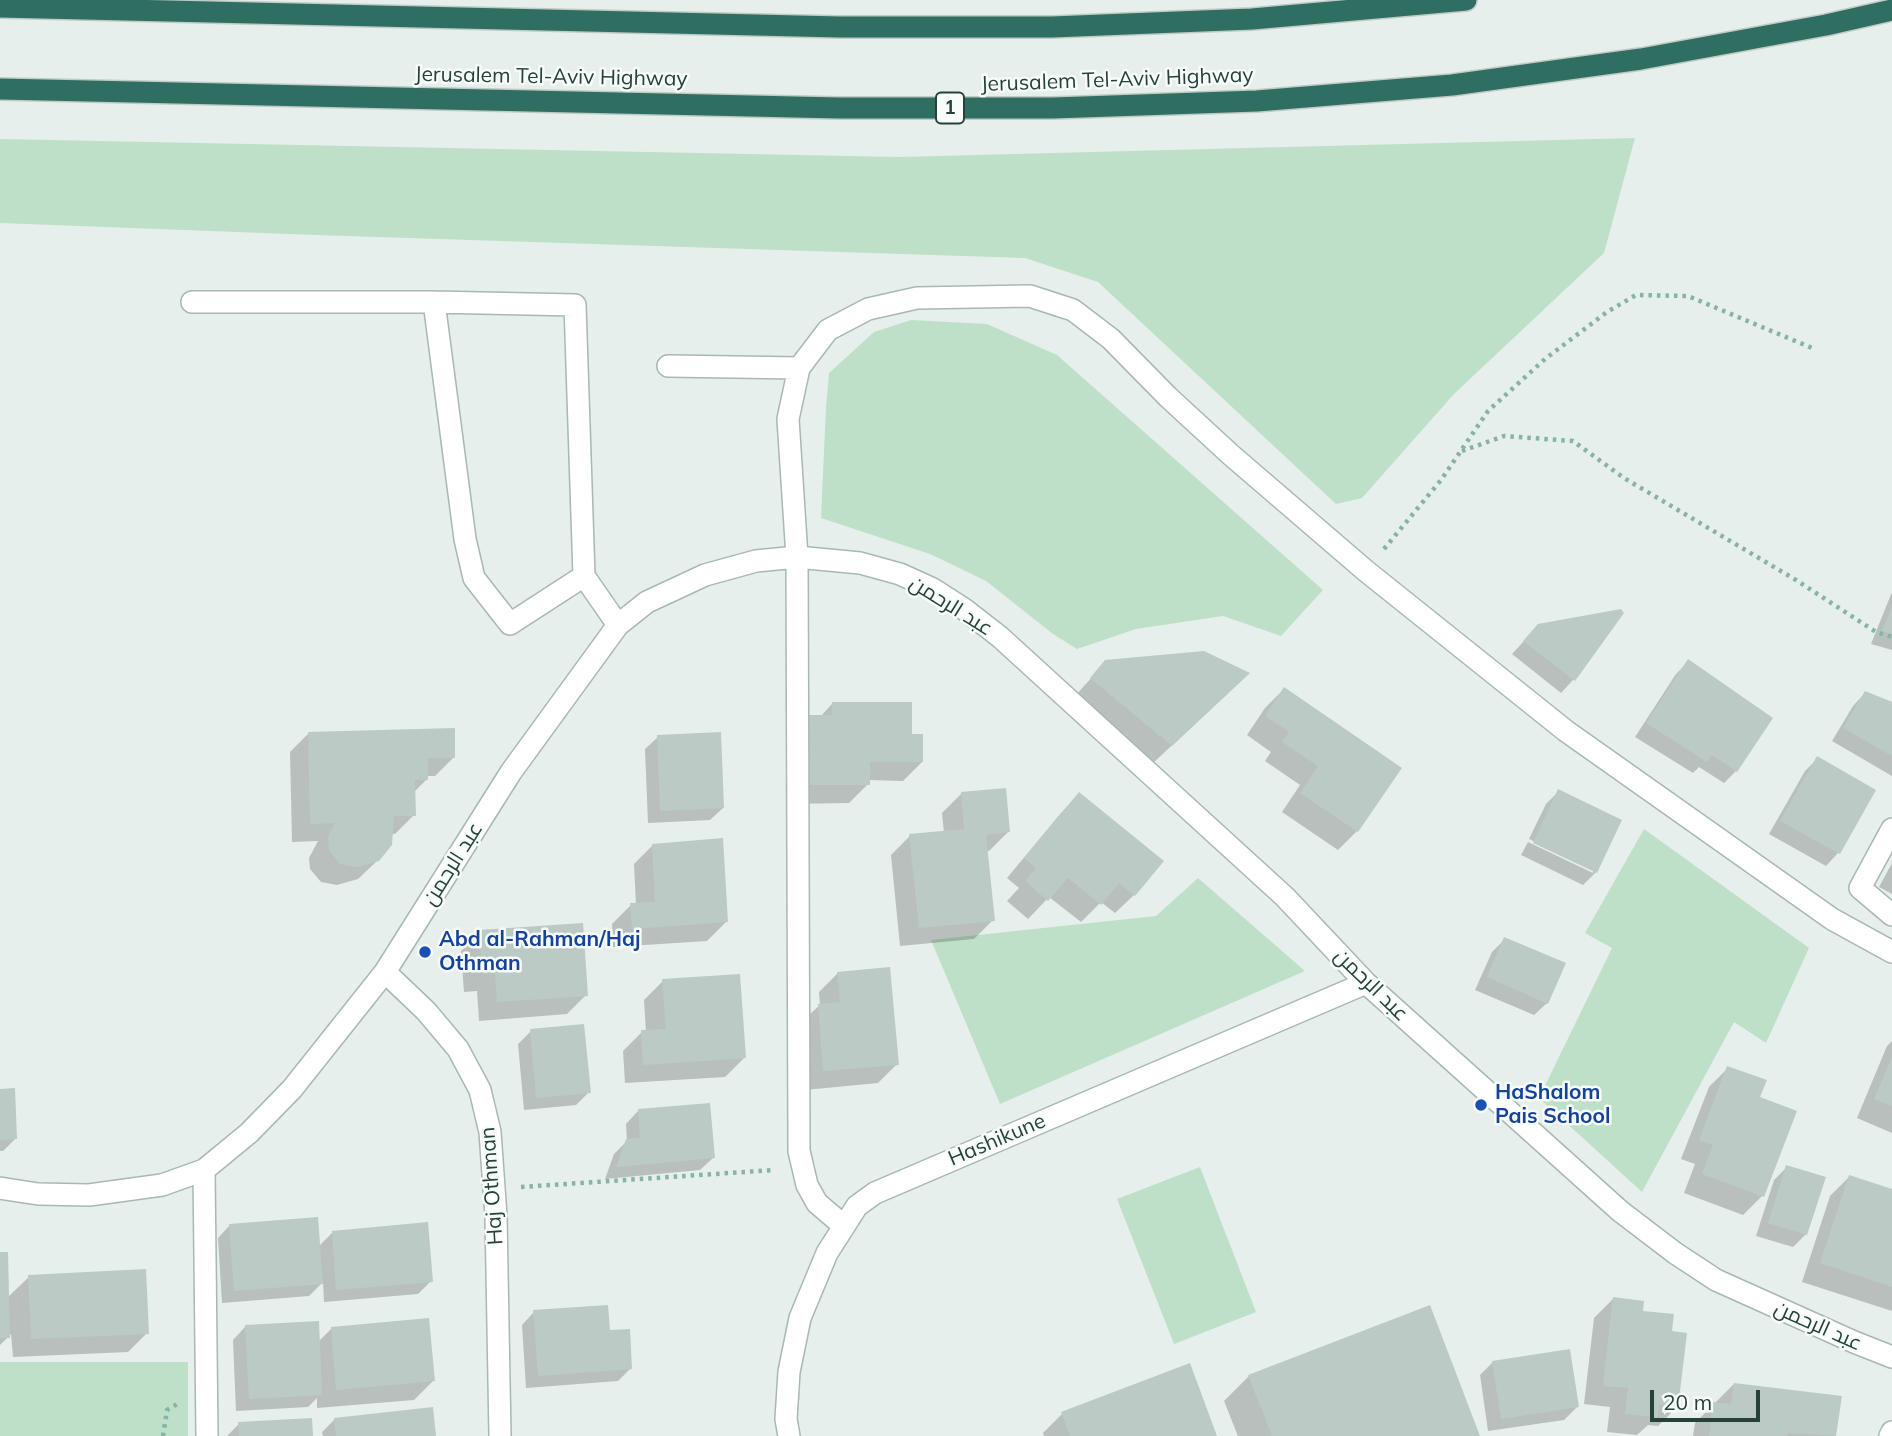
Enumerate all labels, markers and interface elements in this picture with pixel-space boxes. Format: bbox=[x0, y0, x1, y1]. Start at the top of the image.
street label: Jerusalem Tel-Aviv Highway bbox=[414, 62, 688, 92]
street label: Jerusalem Tel-Aviv Highway bbox=[980, 63, 1254, 97]
road number: 1 bbox=[936, 92, 964, 124]
street label: عبد الرحمن bbox=[905, 571, 997, 641]
street label: عبد الرحمن bbox=[418, 818, 488, 910]
place label: Abd al-Rahman/Haj Othman bbox=[439, 927, 641, 977]
street label: عبد الرحمن bbox=[1329, 943, 1413, 1027]
marker: Abd al-Rahman/Haj Othman bbox=[417, 944, 433, 960]
place label: HaShalom Pais School bbox=[1495, 1080, 1610, 1130]
marker: HaShalom Pais School bbox=[1473, 1097, 1489, 1113]
street label: Hashikune bbox=[945, 1108, 1049, 1172]
street label: Haj Othman bbox=[475, 1126, 509, 1246]
street label: عبد الرحمن bbox=[1770, 1295, 1866, 1357]
scale bar bbox=[1654, 1376, 1764, 1420]
text: 20 m bbox=[1663, 1389, 1712, 1415]

